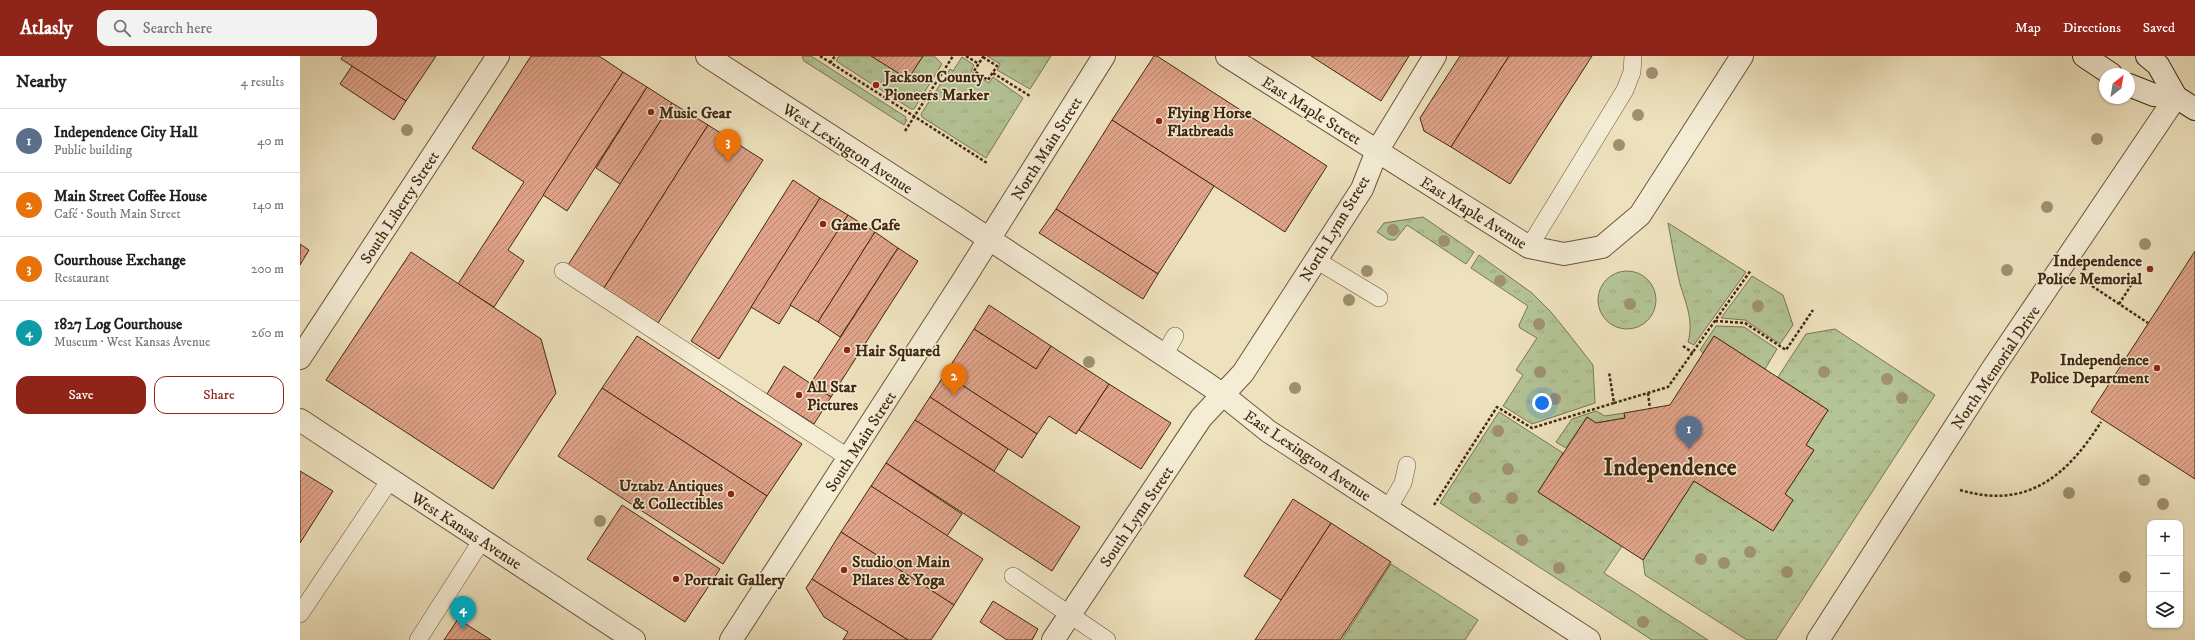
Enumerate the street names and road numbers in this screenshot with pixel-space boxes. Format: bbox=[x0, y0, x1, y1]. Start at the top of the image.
street label: East Maple Street bbox=[1258, 72, 1365, 150]
street label: North Main Street bbox=[1007, 93, 1087, 204]
street label: West Lexington Avenue bbox=[778, 99, 917, 199]
street label: South Liberty Street bbox=[356, 147, 444, 268]
street label: North Lynn Street bbox=[1295, 172, 1374, 285]
street label: East Maple Avenue bbox=[1416, 172, 1531, 254]
street label: North Memorial Drive bbox=[1947, 302, 2045, 433]
street label: South Main Street bbox=[821, 387, 901, 496]
street label: East Lexington Avenue bbox=[1240, 406, 1375, 506]
street label: South Lynn Street bbox=[1096, 462, 1178, 571]
street label: West Kansas Avenue bbox=[407, 487, 526, 574]

